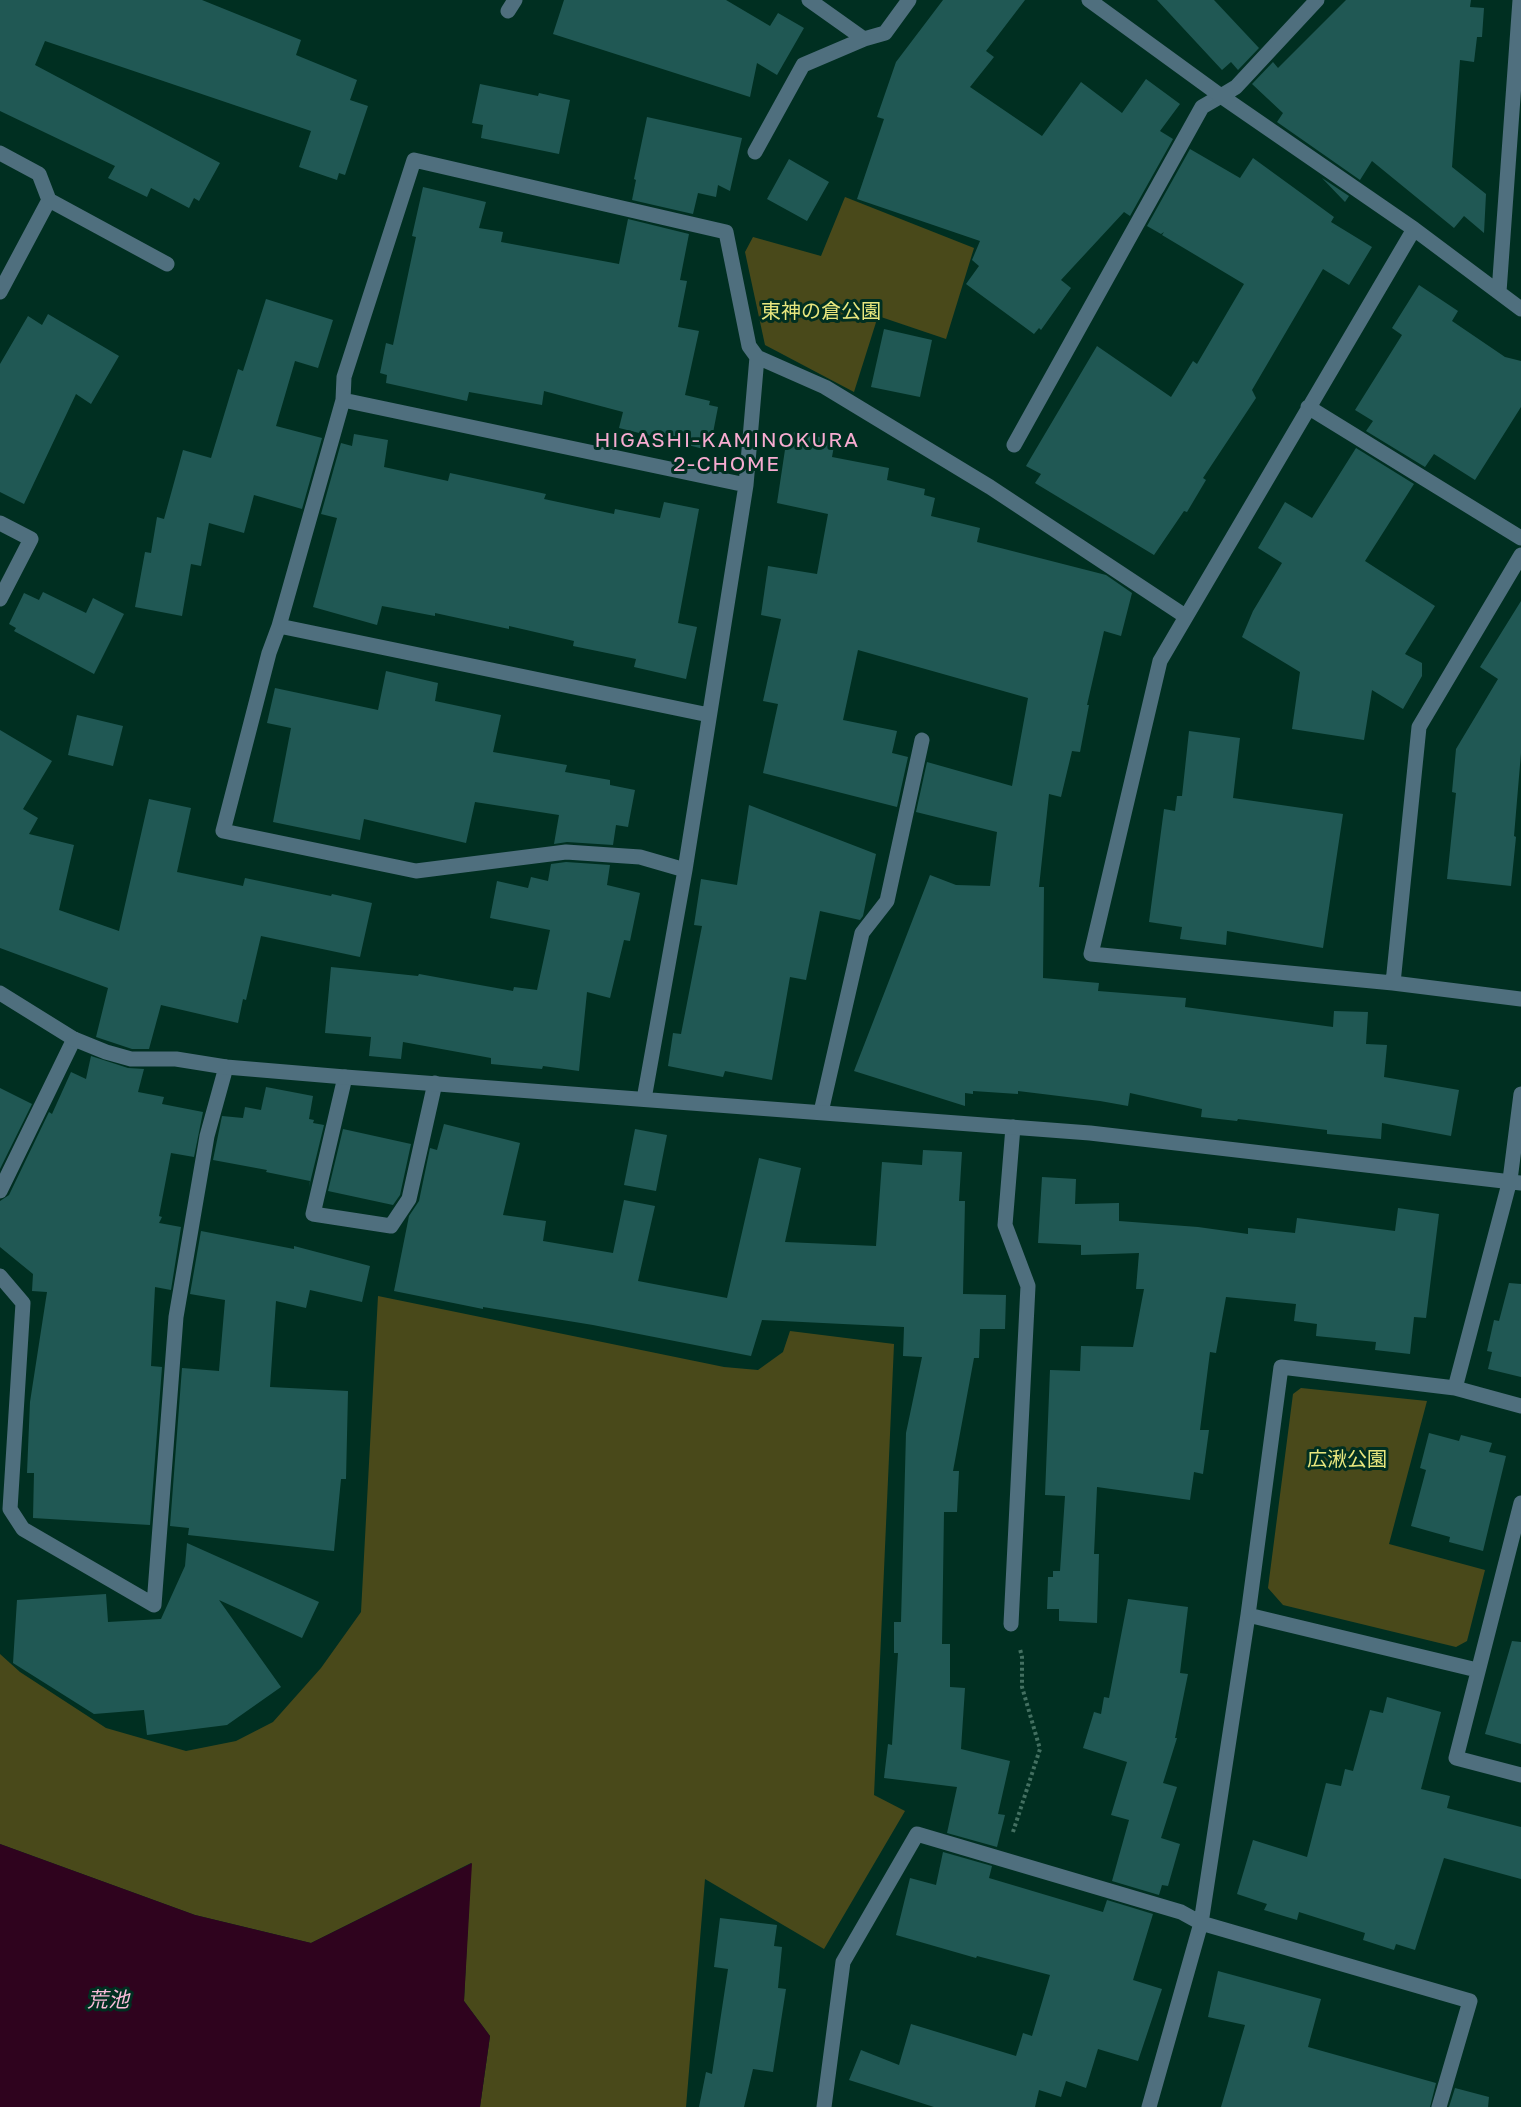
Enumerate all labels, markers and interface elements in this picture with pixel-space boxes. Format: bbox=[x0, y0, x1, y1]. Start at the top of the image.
park label: 東神の倉公園 bbox=[761, 300, 881, 324]
district label: HIGASHI-KAMINOKURA 2-CHOME bbox=[594, 427, 860, 477]
park label: 広湫公園 bbox=[1307, 1448, 1387, 1472]
water label: 荒池 bbox=[87, 1987, 129, 2013]

